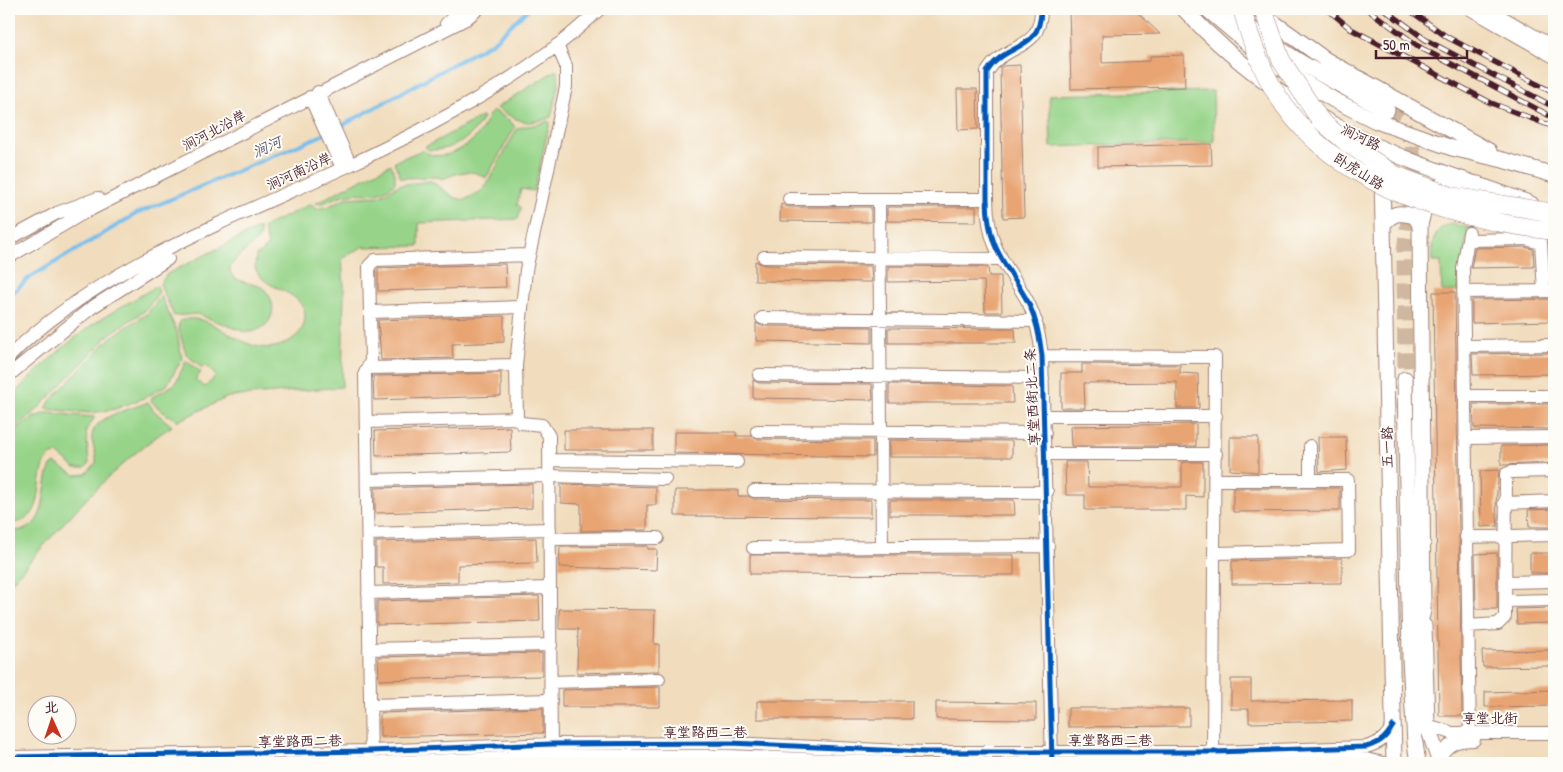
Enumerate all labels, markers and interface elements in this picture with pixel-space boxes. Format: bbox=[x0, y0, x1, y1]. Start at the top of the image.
scale bar bbox=[1376, 28, 1467, 60]
text: 50 m bbox=[1383, 34, 1410, 55]
street label: 涧河北沿岸 bbox=[178, 105, 249, 154]
street label: 涧河路 bbox=[1338, 119, 1384, 154]
water label: 涧河 bbox=[249, 130, 287, 162]
street label: 涧河南沿岸 bbox=[263, 147, 335, 194]
street label: 卧虎山路 bbox=[1330, 148, 1388, 193]
street label: 享堂西街北二条 bbox=[1019, 348, 1044, 446]
street label: 五一路 bbox=[1377, 426, 1396, 468]
north arrow bbox=[28, 694, 78, 744]
text: 北 bbox=[44, 697, 59, 716]
street label: 享堂北街 bbox=[1462, 708, 1518, 727]
street label: 享堂路西二巷 bbox=[663, 722, 748, 741]
street label: 享堂路西二巷 bbox=[258, 730, 343, 751]
street label: 享堂路西二巷 bbox=[1068, 730, 1153, 749]

